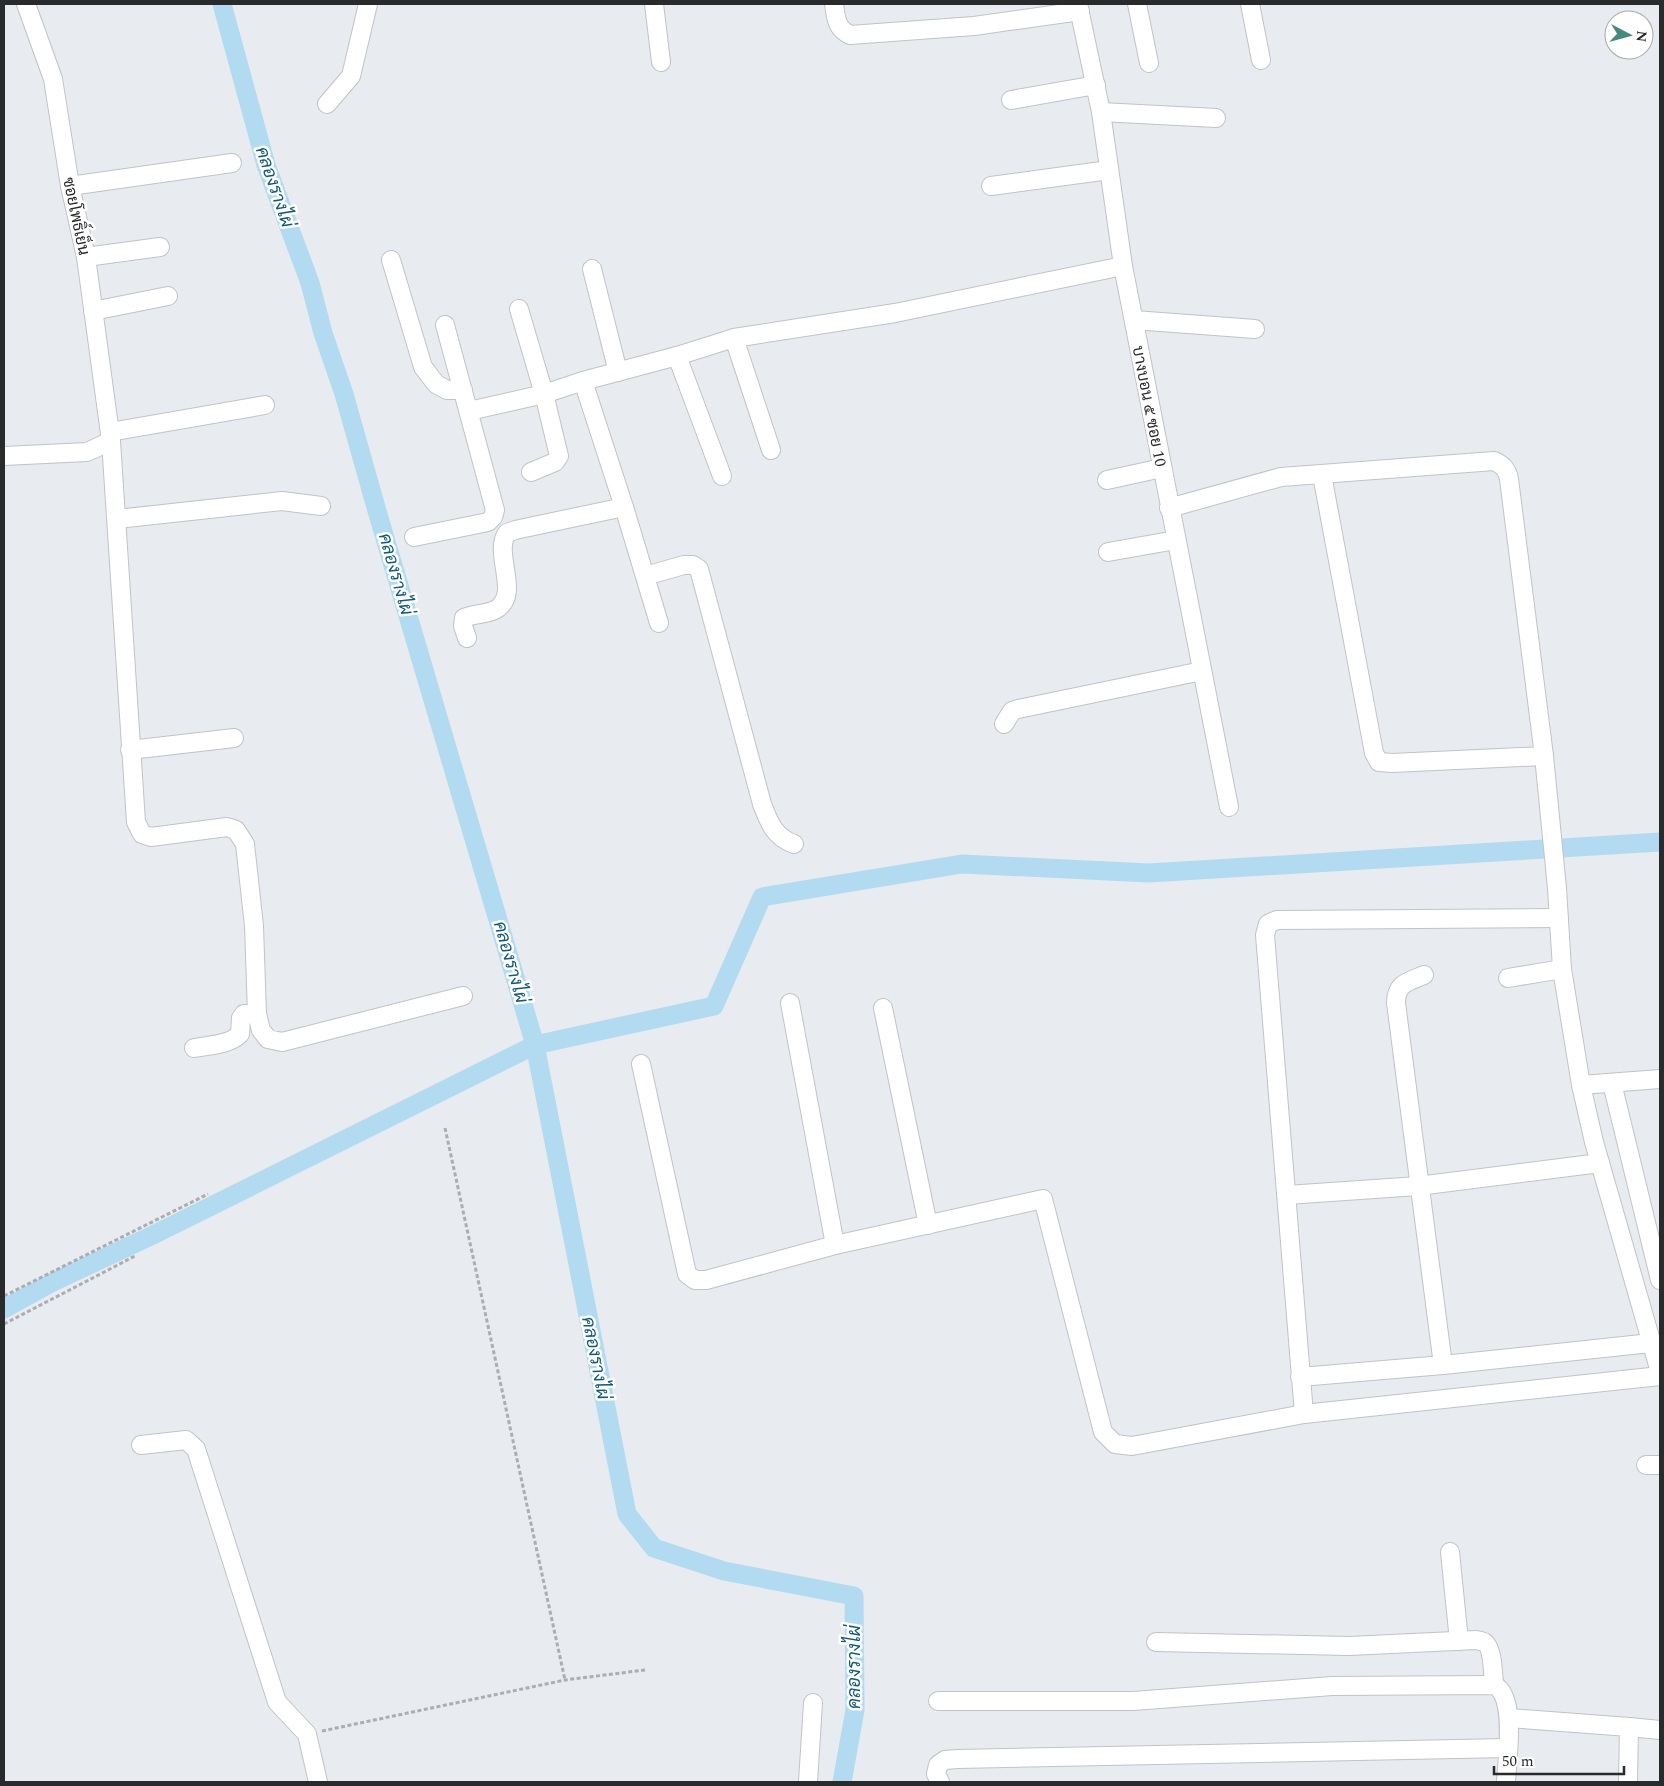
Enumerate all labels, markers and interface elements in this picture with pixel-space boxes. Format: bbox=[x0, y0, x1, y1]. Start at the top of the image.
north arrow bbox=[1604, 10, 1654, 60]
text: N bbox=[1630, 30, 1652, 43]
water label: คลองรางไผ่ bbox=[248, 143, 301, 232]
street label: ซอยโพธิ์เย็น bbox=[56, 174, 99, 257]
street label: บางบอน ๕ ซอย 10 bbox=[1126, 344, 1172, 469]
water label: คลองรางไผ่ bbox=[371, 530, 420, 619]
water label: คลองรางไผ่ bbox=[486, 918, 535, 1007]
water label: คลองรางไผ่ bbox=[574, 1314, 617, 1403]
water label: คลองรางไผ่ bbox=[841, 1624, 868, 1709]
scale bar bbox=[1494, 1744, 1624, 1776]
text: 50 m bbox=[1502, 1750, 1534, 1773]

